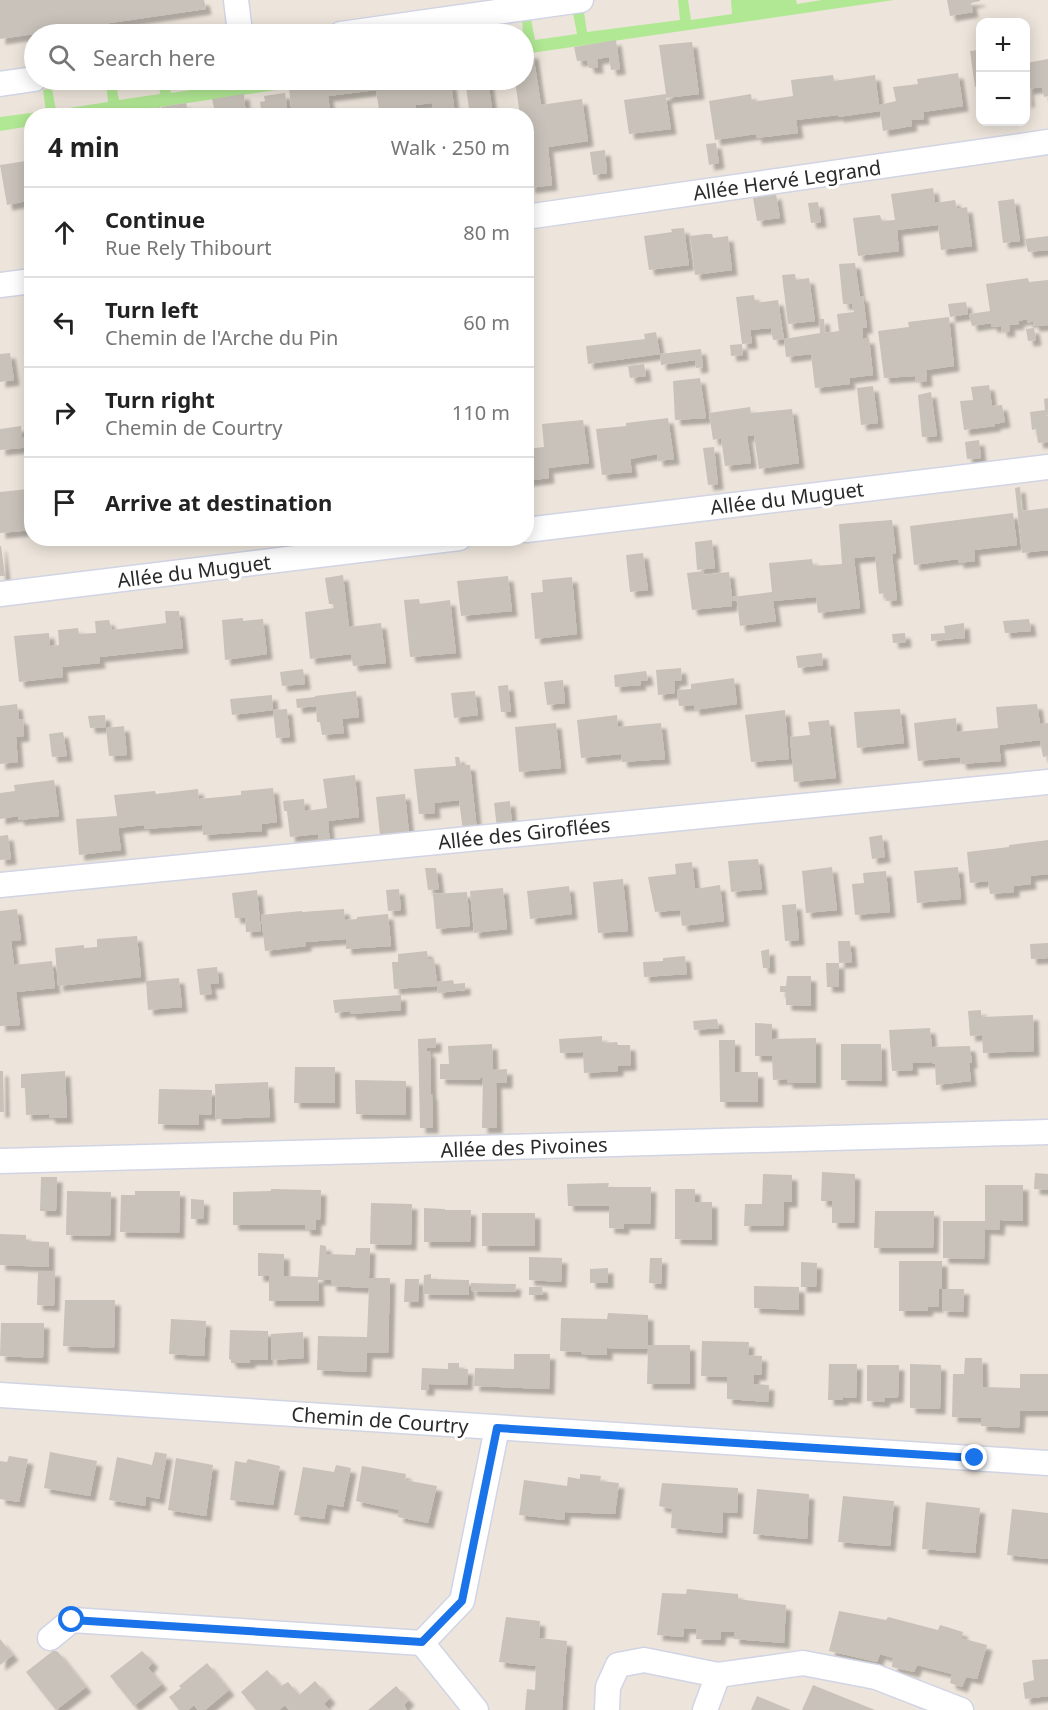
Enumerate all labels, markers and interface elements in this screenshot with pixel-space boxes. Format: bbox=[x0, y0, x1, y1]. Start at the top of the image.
map controls bbox=[976, 18, 1030, 126]
button: + bbox=[976, 18, 1030, 72]
search box bbox=[24, 24, 534, 90]
icon: search bbox=[45, 41, 78, 74]
text: Search here bbox=[93, 42, 215, 72]
button: − bbox=[976, 72, 1030, 126]
text: 4 min bbox=[48, 129, 120, 165]
text: Walk · 250 m bbox=[391, 134, 510, 161]
street label: Allée Hervé Legrand bbox=[691, 153, 883, 207]
text: Continue bbox=[105, 204, 205, 234]
icon: ahead bbox=[48, 216, 81, 249]
text: 80 m bbox=[463, 219, 510, 246]
text: Rue Rely Thibourt bbox=[105, 234, 271, 261]
text: Turn left bbox=[105, 294, 199, 324]
icon: left bbox=[48, 306, 81, 339]
text: 60 m bbox=[463, 309, 510, 336]
text: Chemin de l'Arche du Pin bbox=[105, 324, 338, 351]
text: Turn right bbox=[105, 384, 215, 414]
icon: right bbox=[48, 396, 81, 429]
text: 110 m bbox=[452, 399, 510, 426]
text: Chemin de Courtry bbox=[105, 414, 283, 441]
street label: Allée du Muguet bbox=[709, 475, 865, 521]
icon: arrive bbox=[48, 486, 81, 519]
text: Arrive at destination bbox=[105, 487, 332, 517]
street label: Allée du Muguet bbox=[116, 548, 272, 594]
street label: Allée des Giroflées bbox=[437, 811, 611, 855]
street label: Allée des Pivoines bbox=[440, 1131, 608, 1163]
street label: Chemin de Courtry bbox=[291, 1400, 470, 1440]
route end bbox=[961, 1444, 987, 1470]
route start bbox=[58, 1606, 84, 1632]

